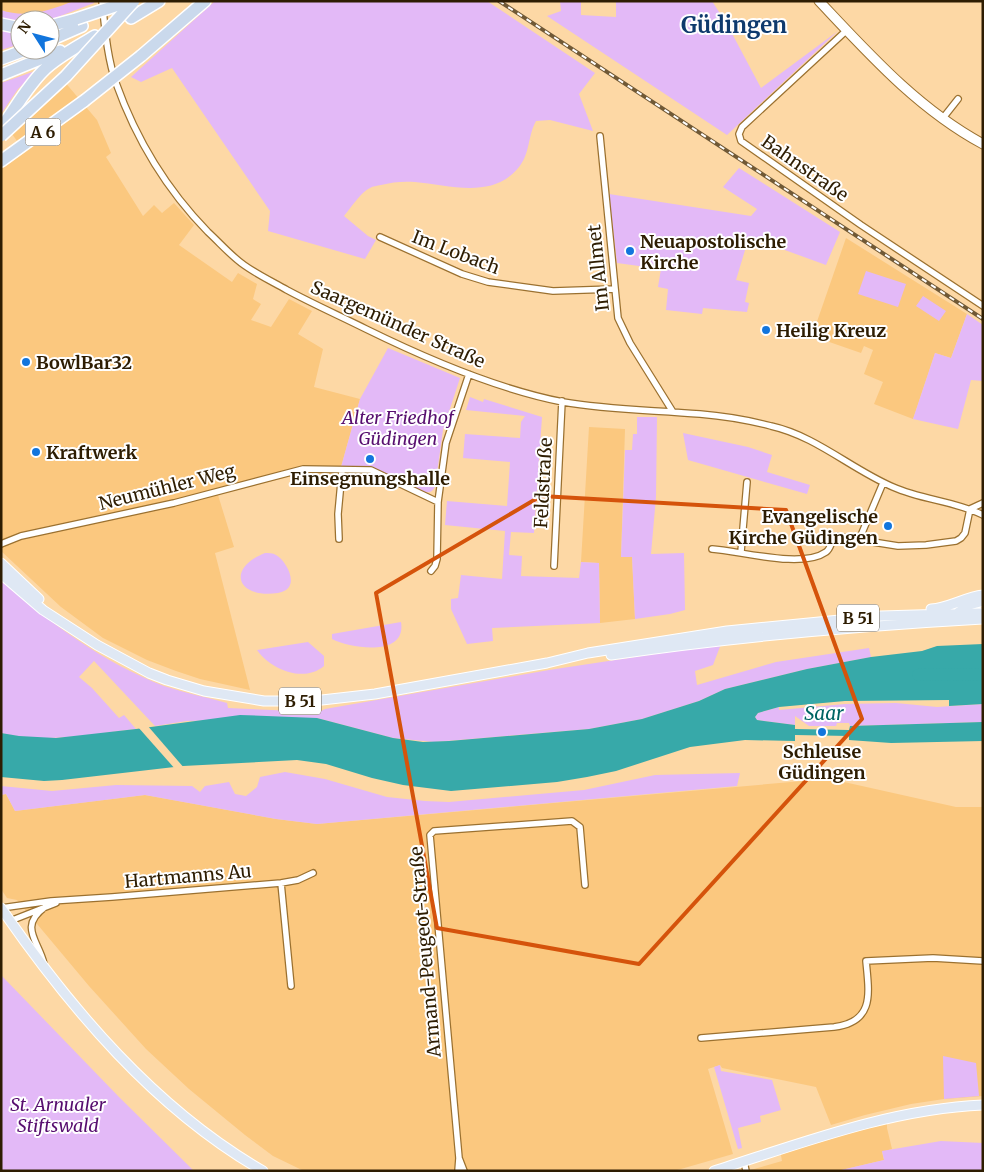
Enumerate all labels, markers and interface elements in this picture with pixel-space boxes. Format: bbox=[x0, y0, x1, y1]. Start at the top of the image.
north arrow bbox=[10, 10, 60, 60]
district label: Güdingen bbox=[681, 11, 787, 39]
text: N bbox=[14, 18, 35, 37]
road number: A 6 bbox=[26, 118, 60, 146]
street label: Bahnstraße bbox=[757, 130, 853, 206]
street label: Im Allmet bbox=[582, 224, 614, 312]
street label: Im Lobach bbox=[409, 225, 503, 279]
place label: Neuapostolische Kirche bbox=[640, 230, 787, 274]
marker: Neuapostolische Kirche bbox=[624, 245, 636, 257]
street label: Saargemünder Straße bbox=[307, 275, 489, 373]
place label: Heilig Kreuz bbox=[776, 319, 886, 342]
marker: Heilig Kreuz bbox=[760, 324, 772, 336]
place label: BowlBar32 bbox=[36, 351, 132, 374]
marker: BowlBar32 bbox=[20, 356, 32, 368]
park label: Alter Friedhof Güdingen bbox=[340, 406, 456, 450]
street label: Feldstraße bbox=[529, 437, 557, 529]
place label: Kraftwerk bbox=[46, 441, 137, 464]
marker: Kraftwerk bbox=[30, 446, 42, 458]
marker: Einsegnungshalle bbox=[364, 453, 376, 465]
street label: Neumühler Weg bbox=[96, 459, 238, 515]
place label: Einsegnungshalle bbox=[290, 467, 450, 490]
place label: Evangelische Kirche Güdingen bbox=[729, 505, 878, 549]
marker: Evangelische Kirche Güdingen bbox=[882, 520, 894, 532]
road number: B 51 bbox=[837, 604, 879, 632]
road number: B 51 bbox=[279, 688, 321, 714]
water label: Saar bbox=[804, 701, 844, 725]
marker: Schleuse Güdingen bbox=[816, 726, 828, 738]
place label: Schleuse Güdingen bbox=[779, 740, 865, 784]
street label: Armand-Peugeot-Straße bbox=[404, 846, 446, 1059]
street label: Hartmanns Au bbox=[124, 859, 252, 893]
park label: St. Arnualer Stiftswald bbox=[10, 1093, 107, 1137]

